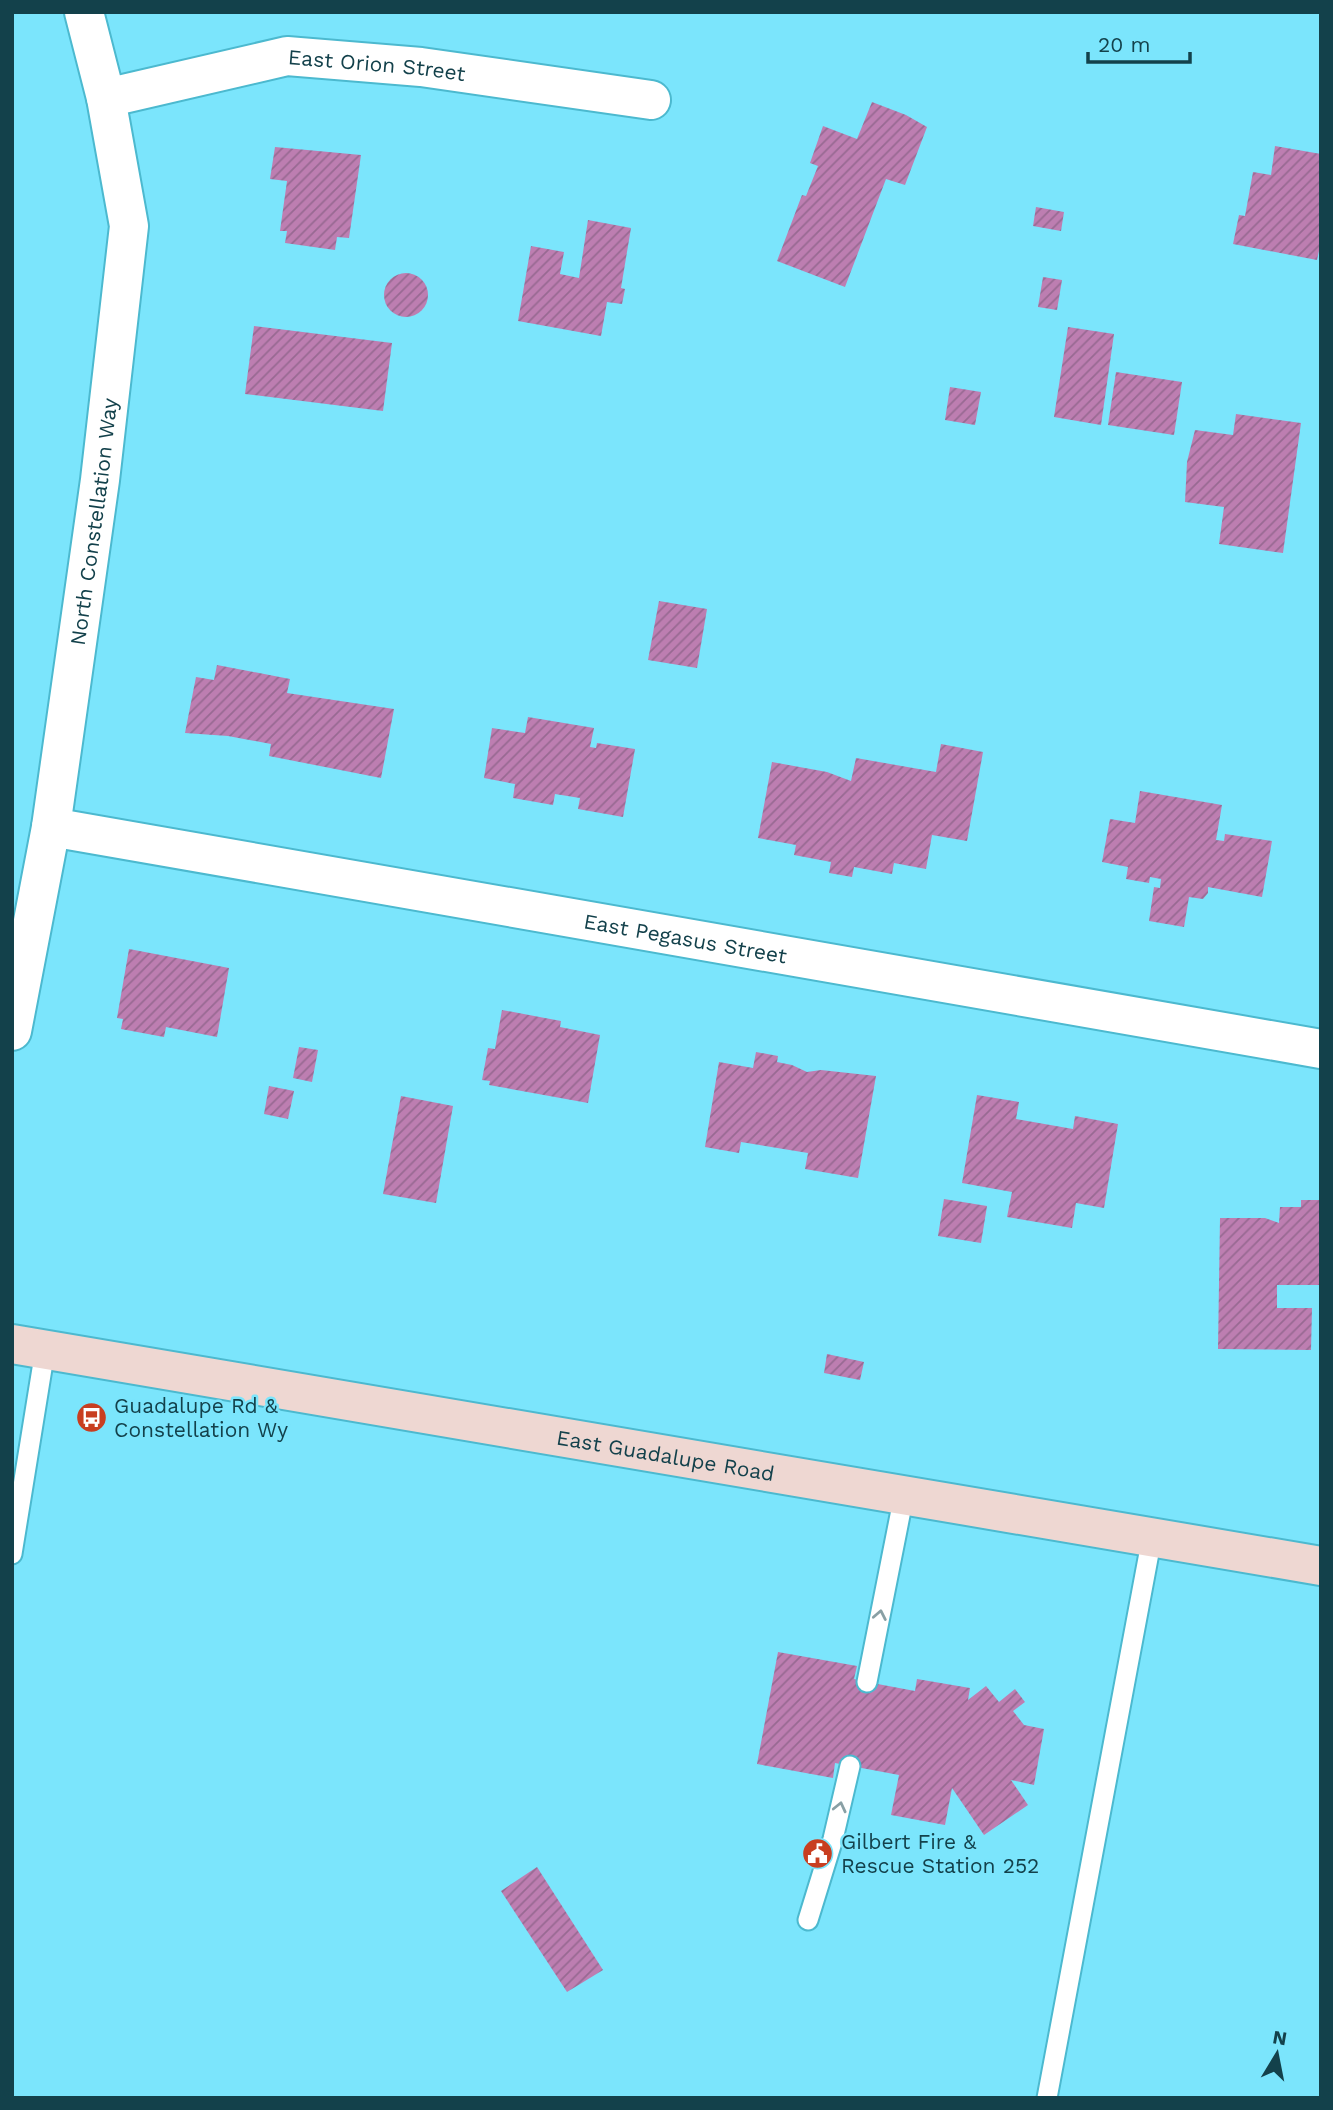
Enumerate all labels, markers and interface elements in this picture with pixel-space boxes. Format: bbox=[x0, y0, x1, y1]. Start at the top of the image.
scale bar bbox=[1088, 21, 1190, 65]
text: 20 m bbox=[1098, 32, 1150, 57]
street label: East Orion Street bbox=[287, 44, 467, 86]
street label: North Constellation Way bbox=[64, 396, 122, 647]
street label: East Pegasus Street bbox=[582, 908, 789, 968]
place label: Guadalupe Rd & Constellation Wy bbox=[114, 1393, 288, 1442]
bus stop icon: Guadalupe Rd & Constellation Wy bbox=[74, 1400, 108, 1434]
street label: East Guadalupe Road bbox=[555, 1424, 777, 1486]
one-way arrow bbox=[872, 1609, 887, 1621]
one-way arrow bbox=[832, 1802, 846, 1814]
place label: Gilbert Fire & Rescue Station 252 bbox=[841, 1829, 1039, 1878]
public building icon: Gilbert Fire & Rescue Station 252 bbox=[801, 1836, 835, 1870]
north arrow bbox=[1242, 2019, 1312, 2089]
text: N bbox=[1271, 2025, 1289, 2050]

